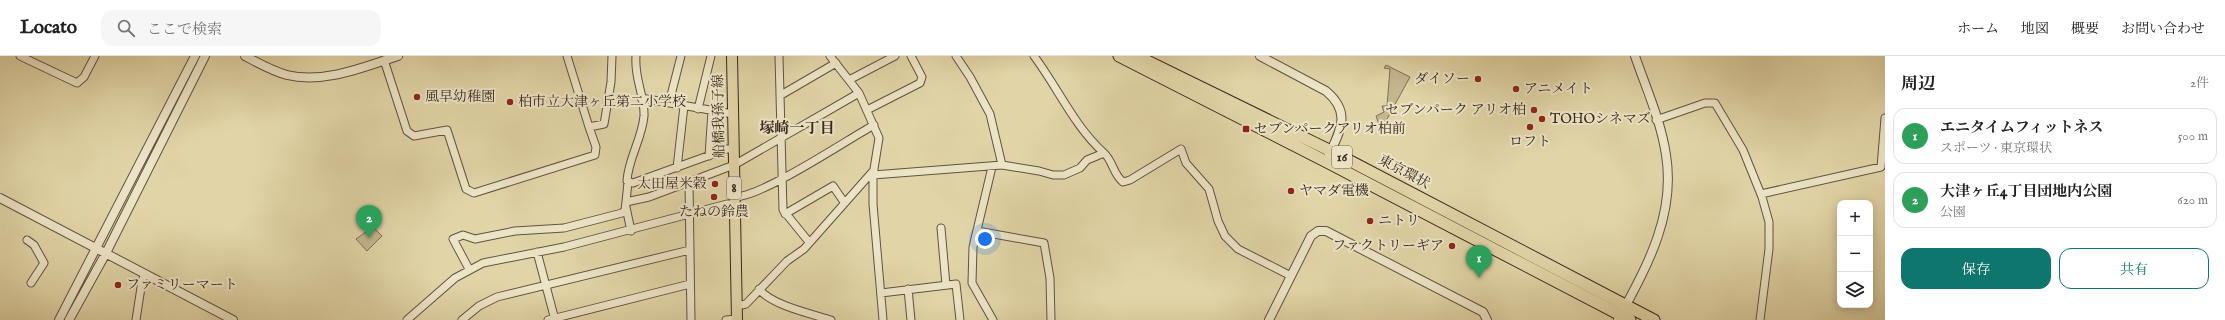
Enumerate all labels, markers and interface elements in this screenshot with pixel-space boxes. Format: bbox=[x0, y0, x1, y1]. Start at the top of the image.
search box bbox=[101, 10, 381, 46]
text: Locato bbox=[20, 16, 77, 40]
icon: search bbox=[115, 17, 137, 39]
text: ここで検索 bbox=[147, 20, 222, 39]
text: ホーム bbox=[1957, 20, 1999, 38]
text: 地図 bbox=[2021, 20, 2049, 38]
text: 概要 bbox=[2071, 20, 2099, 38]
text: お問い合わせ bbox=[2121, 20, 2205, 38]
place label: ダイソー bbox=[1414, 70, 1470, 88]
street label: 船橋我孫子線 bbox=[709, 74, 729, 158]
marker: ダイソー bbox=[1473, 74, 1483, 84]
text: 周辺 bbox=[1901, 74, 1935, 95]
text: 2件 bbox=[2190, 75, 2209, 92]
place label: アニメイト bbox=[1524, 80, 1593, 98]
marker: アニメイト bbox=[1511, 84, 1521, 94]
place label: 風早幼稚園 bbox=[425, 88, 495, 106]
marker: 風早幼稚園 bbox=[412, 92, 422, 102]
place label: 柏市立大津ヶ丘第二小学校 bbox=[518, 93, 686, 111]
marker: 柏市立大津ヶ丘第二小学校 bbox=[505, 97, 515, 107]
place label: セブンパーク アリオ柏 bbox=[1385, 101, 1526, 119]
marker: セブンパーク アリオ柏 bbox=[1529, 105, 1539, 115]
place label: TOHOシネマズ bbox=[1550, 110, 1651, 128]
marker: TOHOシネマズ bbox=[1537, 114, 1547, 124]
text: エニタイムフィットネス bbox=[1940, 118, 2103, 137]
district label: 塚崎一丁目 bbox=[759, 119, 835, 138]
place label: セブンパークアリオ柏前 bbox=[1254, 120, 1406, 138]
marker: ロフト bbox=[1525, 122, 1535, 132]
marker: セブンパークアリオ柏前 bbox=[1241, 124, 1251, 134]
text: 1 bbox=[1913, 128, 1917, 145]
text: 500 m bbox=[2178, 128, 2208, 145]
place label: ロフト bbox=[1509, 133, 1551, 151]
text: スポーツ · 東京環状 bbox=[1940, 140, 2052, 157]
road number: 16 bbox=[1332, 146, 1352, 168]
street label: 東京環状 bbox=[1375, 151, 1433, 193]
place label: 太田屋米穀 bbox=[637, 175, 707, 193]
road number: 8 bbox=[727, 177, 741, 199]
marker: 太田屋米穀 bbox=[710, 179, 720, 189]
place label: ヤマダ電機 bbox=[1299, 182, 1369, 200]
text: 大津ヶ丘4丁目団地内公園 bbox=[1940, 182, 2112, 201]
marker: ヤマダ電機 bbox=[1286, 186, 1296, 196]
marker: たねの鈴農 bbox=[709, 192, 719, 202]
text: 2 bbox=[1912, 192, 1918, 209]
text: 620 m bbox=[2177, 192, 2208, 209]
map controls bbox=[1837, 200, 1873, 308]
button: + bbox=[1837, 200, 1873, 236]
place label: たねの鈴農 bbox=[679, 203, 749, 221]
text: 公園 bbox=[1940, 204, 1966, 221]
pin: 2 bbox=[356, 205, 382, 238]
place label: ニトリ bbox=[1378, 212, 1420, 230]
marker: ニトリ bbox=[1365, 216, 1375, 226]
your location bbox=[975, 229, 995, 249]
button: − bbox=[1837, 236, 1873, 272]
place label: ファクトリーギア bbox=[1332, 237, 1444, 255]
marker: ファクトリーギア bbox=[1447, 241, 1457, 251]
pin: 1 bbox=[1466, 245, 1492, 278]
button: 保存 bbox=[1901, 248, 2051, 289]
button: 共有 bbox=[2059, 248, 2209, 289]
button: layers bbox=[1837, 272, 1873, 308]
place label: ファミリーマート bbox=[126, 276, 238, 294]
marker: ファミリーマート bbox=[113, 280, 123, 290]

